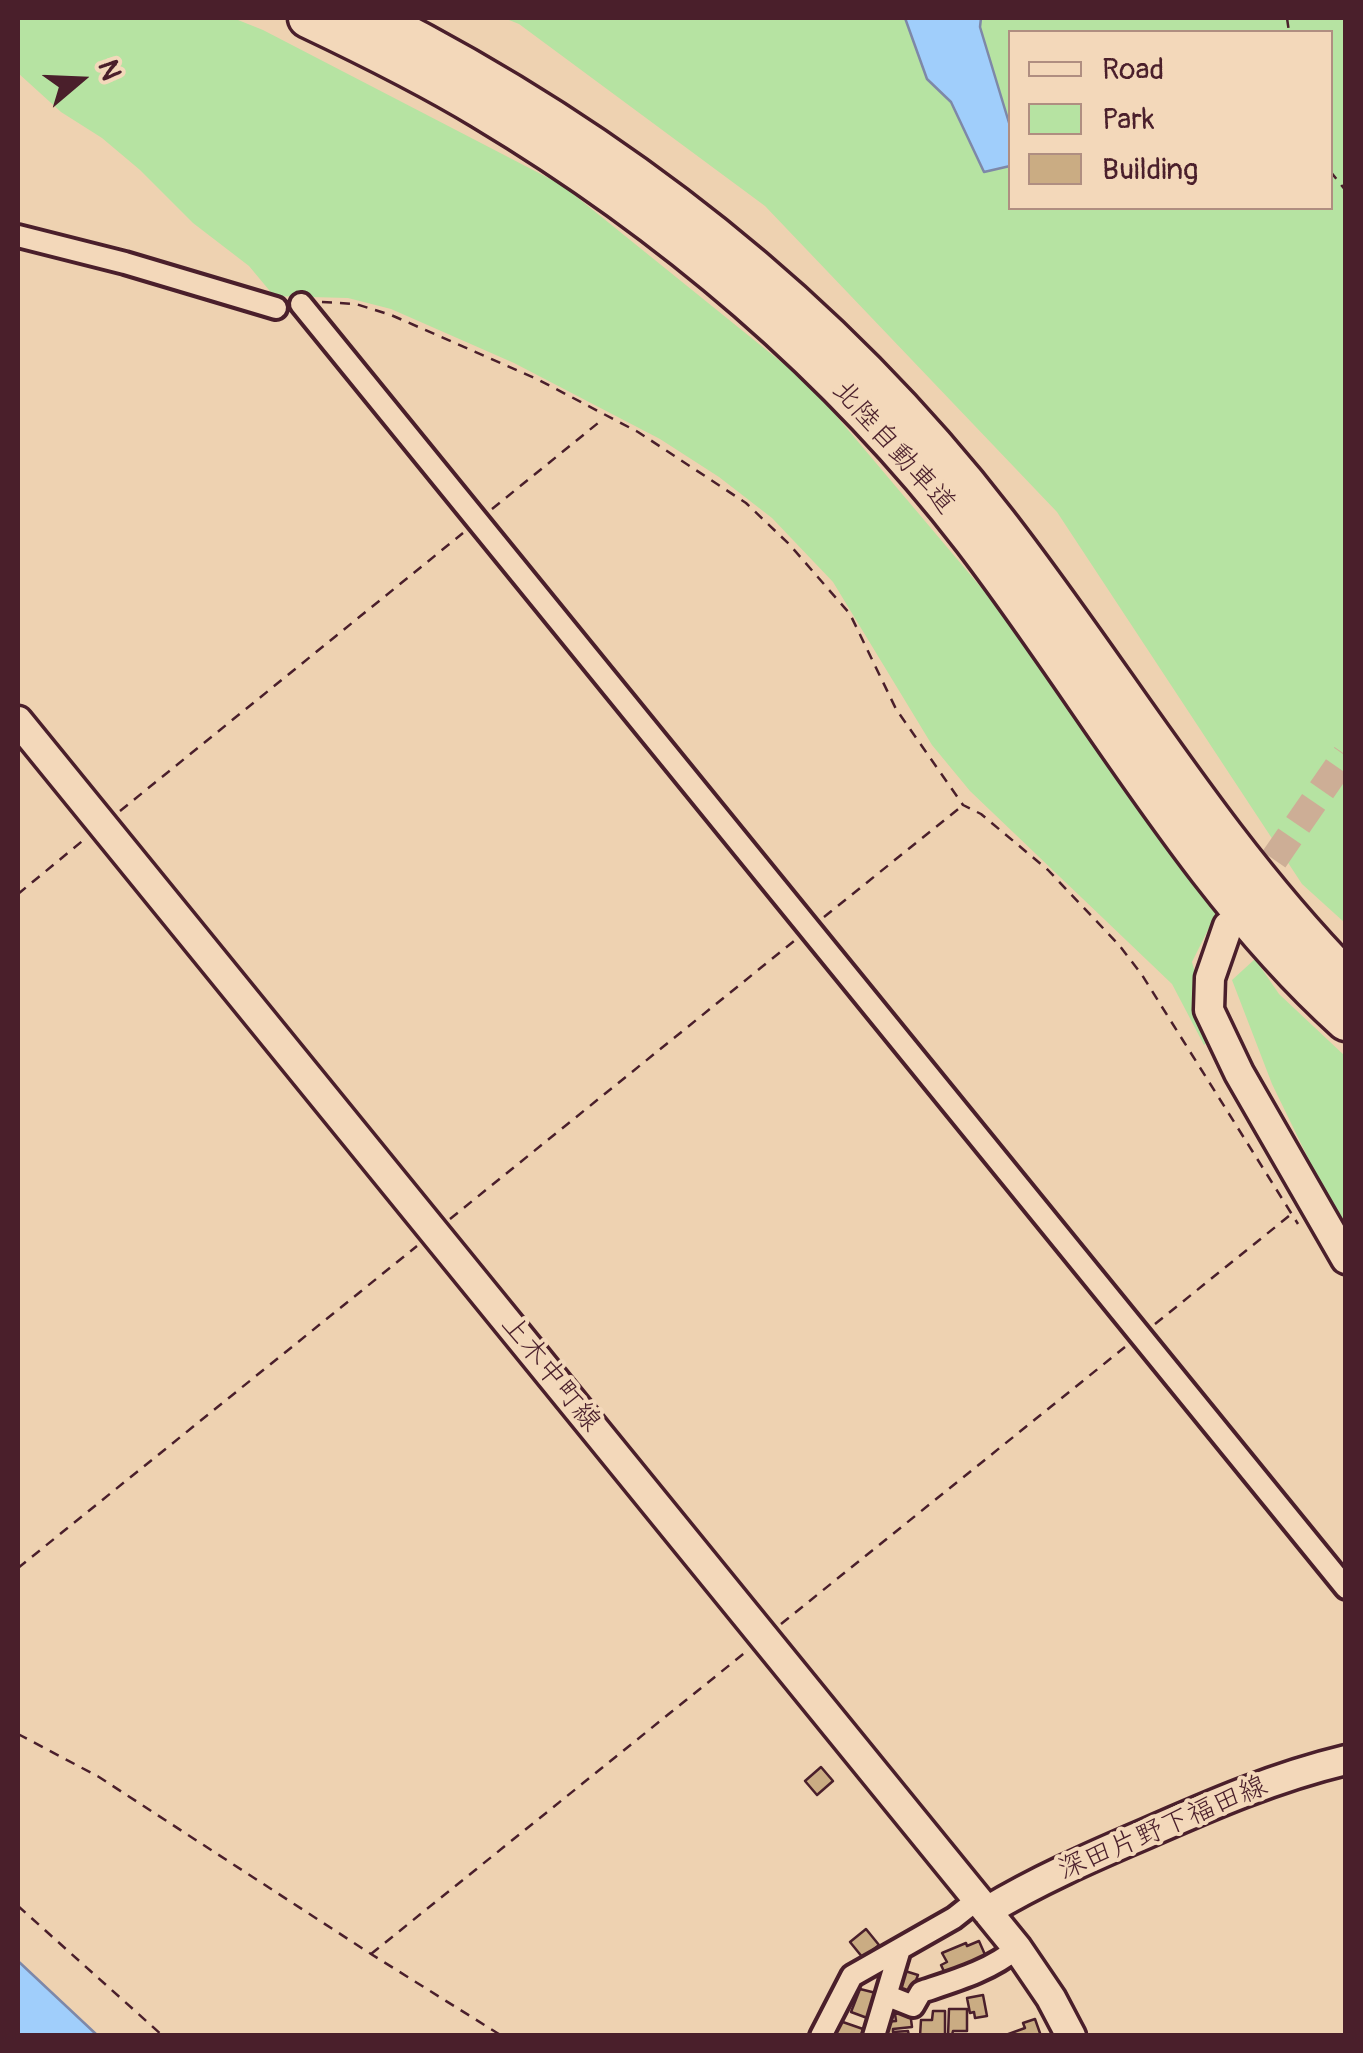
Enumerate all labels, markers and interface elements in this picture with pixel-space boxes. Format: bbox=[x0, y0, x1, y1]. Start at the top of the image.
north arrow bbox=[30, 30, 130, 130]
legend bbox=[1008, 30, 1333, 210]
text: Road bbox=[1102, 51, 1164, 88]
text: N bbox=[89, 55, 128, 85]
text: Park bbox=[1102, 101, 1155, 138]
text: Building bbox=[1102, 151, 1198, 188]
street label: 北陸自動車道 bbox=[824, 374, 962, 522]
street label: 上木中町線 bbox=[493, 1309, 607, 1439]
street label: 深田片野下福田線 bbox=[1053, 1770, 1273, 1888]

